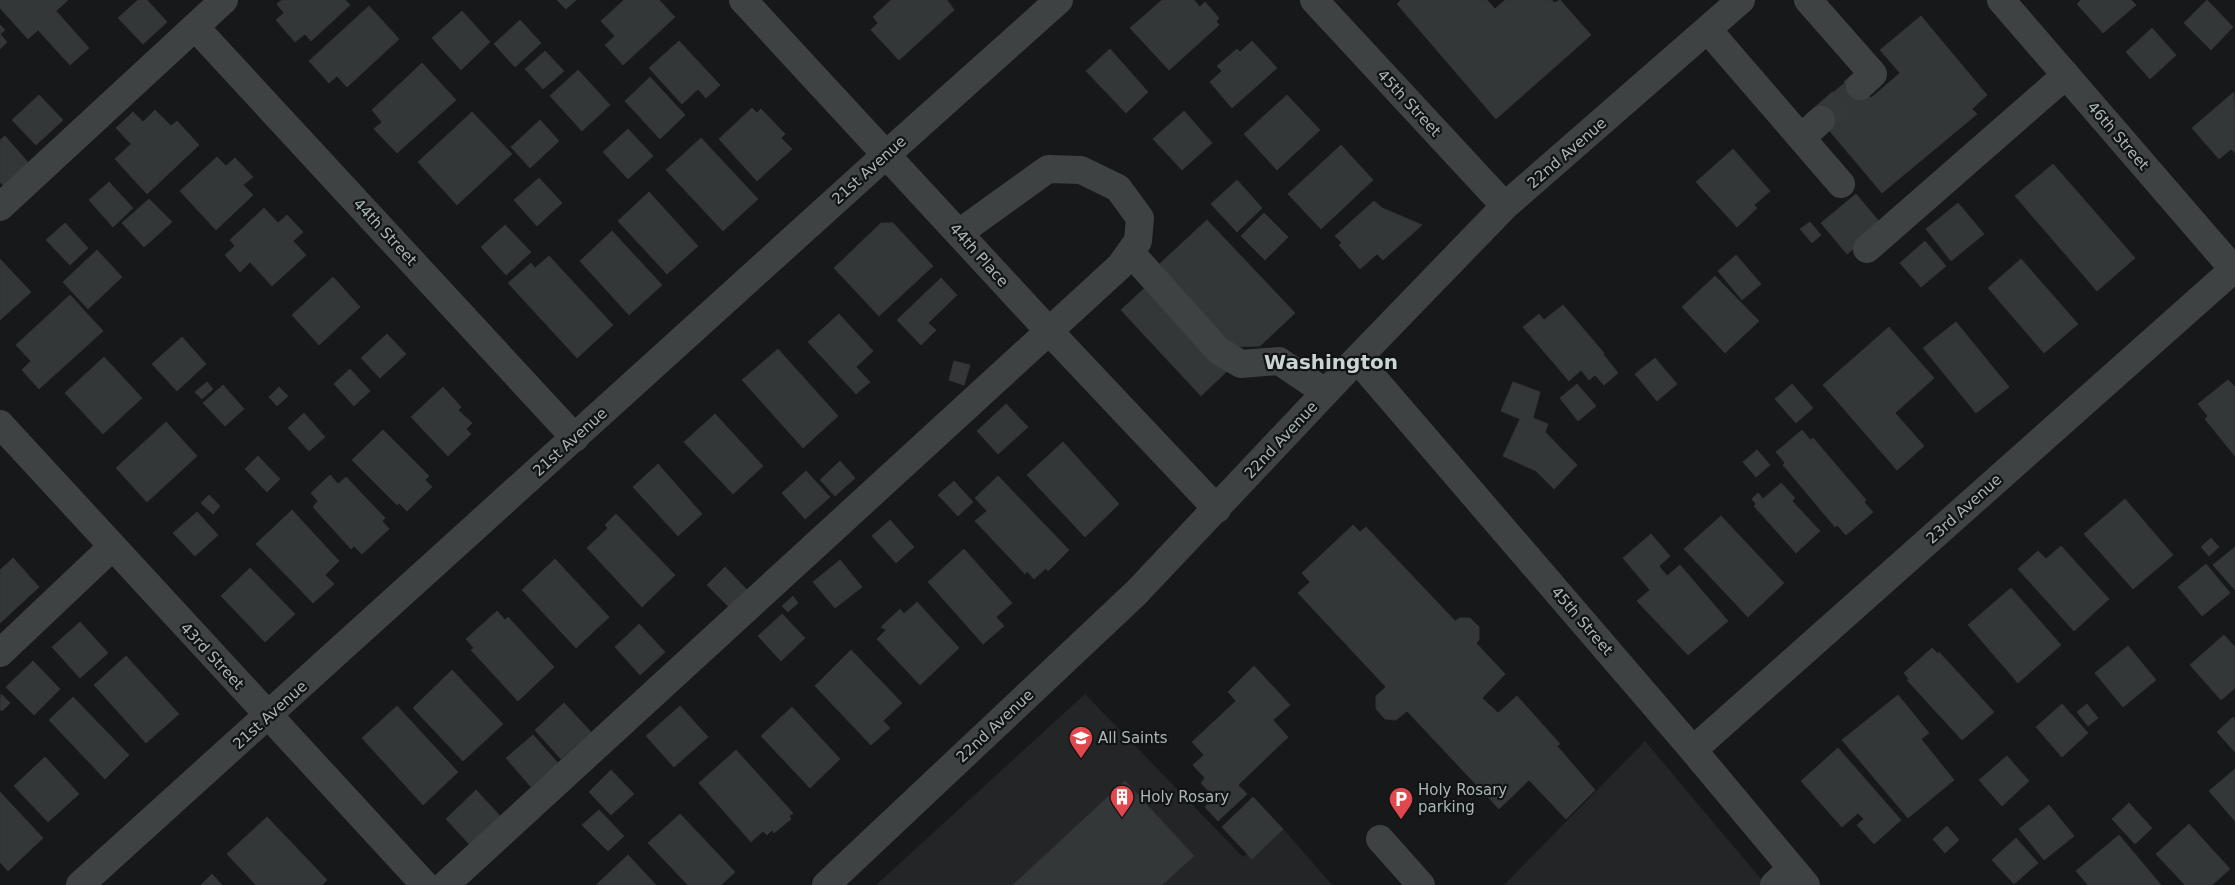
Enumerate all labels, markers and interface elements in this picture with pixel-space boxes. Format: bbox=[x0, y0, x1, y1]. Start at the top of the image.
street label: 45th Street bbox=[1373, 66, 1445, 140]
street label: 46th Street bbox=[2083, 98, 2153, 174]
street label: 22nd Avenue bbox=[1524, 114, 1610, 192]
street label: 21st Avenue bbox=[828, 132, 910, 208]
street label: 44th Street bbox=[349, 195, 421, 269]
street label: 44th Place bbox=[946, 220, 1012, 290]
district label: Washington bbox=[1264, 350, 1398, 374]
street label: 22nd Avenue bbox=[1241, 398, 1321, 482]
street label: 21st Avenue bbox=[529, 404, 611, 480]
street label: 23rd Avenue bbox=[1923, 471, 2005, 547]
street label: 45th Street bbox=[1547, 583, 1617, 659]
street label: 43rd Street bbox=[176, 619, 248, 693]
street label: 21st Avenue bbox=[229, 677, 311, 753]
street label: 22nd Avenue bbox=[953, 686, 1037, 766]
school or university icon: All Saints bbox=[1068, 725, 1094, 759]
place label: All Saints bbox=[1098, 729, 1168, 747]
place label: Holy Rosary parking bbox=[1418, 781, 1507, 816]
building icon: Holy Rosary bbox=[1109, 784, 1135, 818]
parking icon: Holy Rosary parking bbox=[1388, 786, 1414, 820]
place label: Holy Rosary bbox=[1140, 788, 1229, 806]

